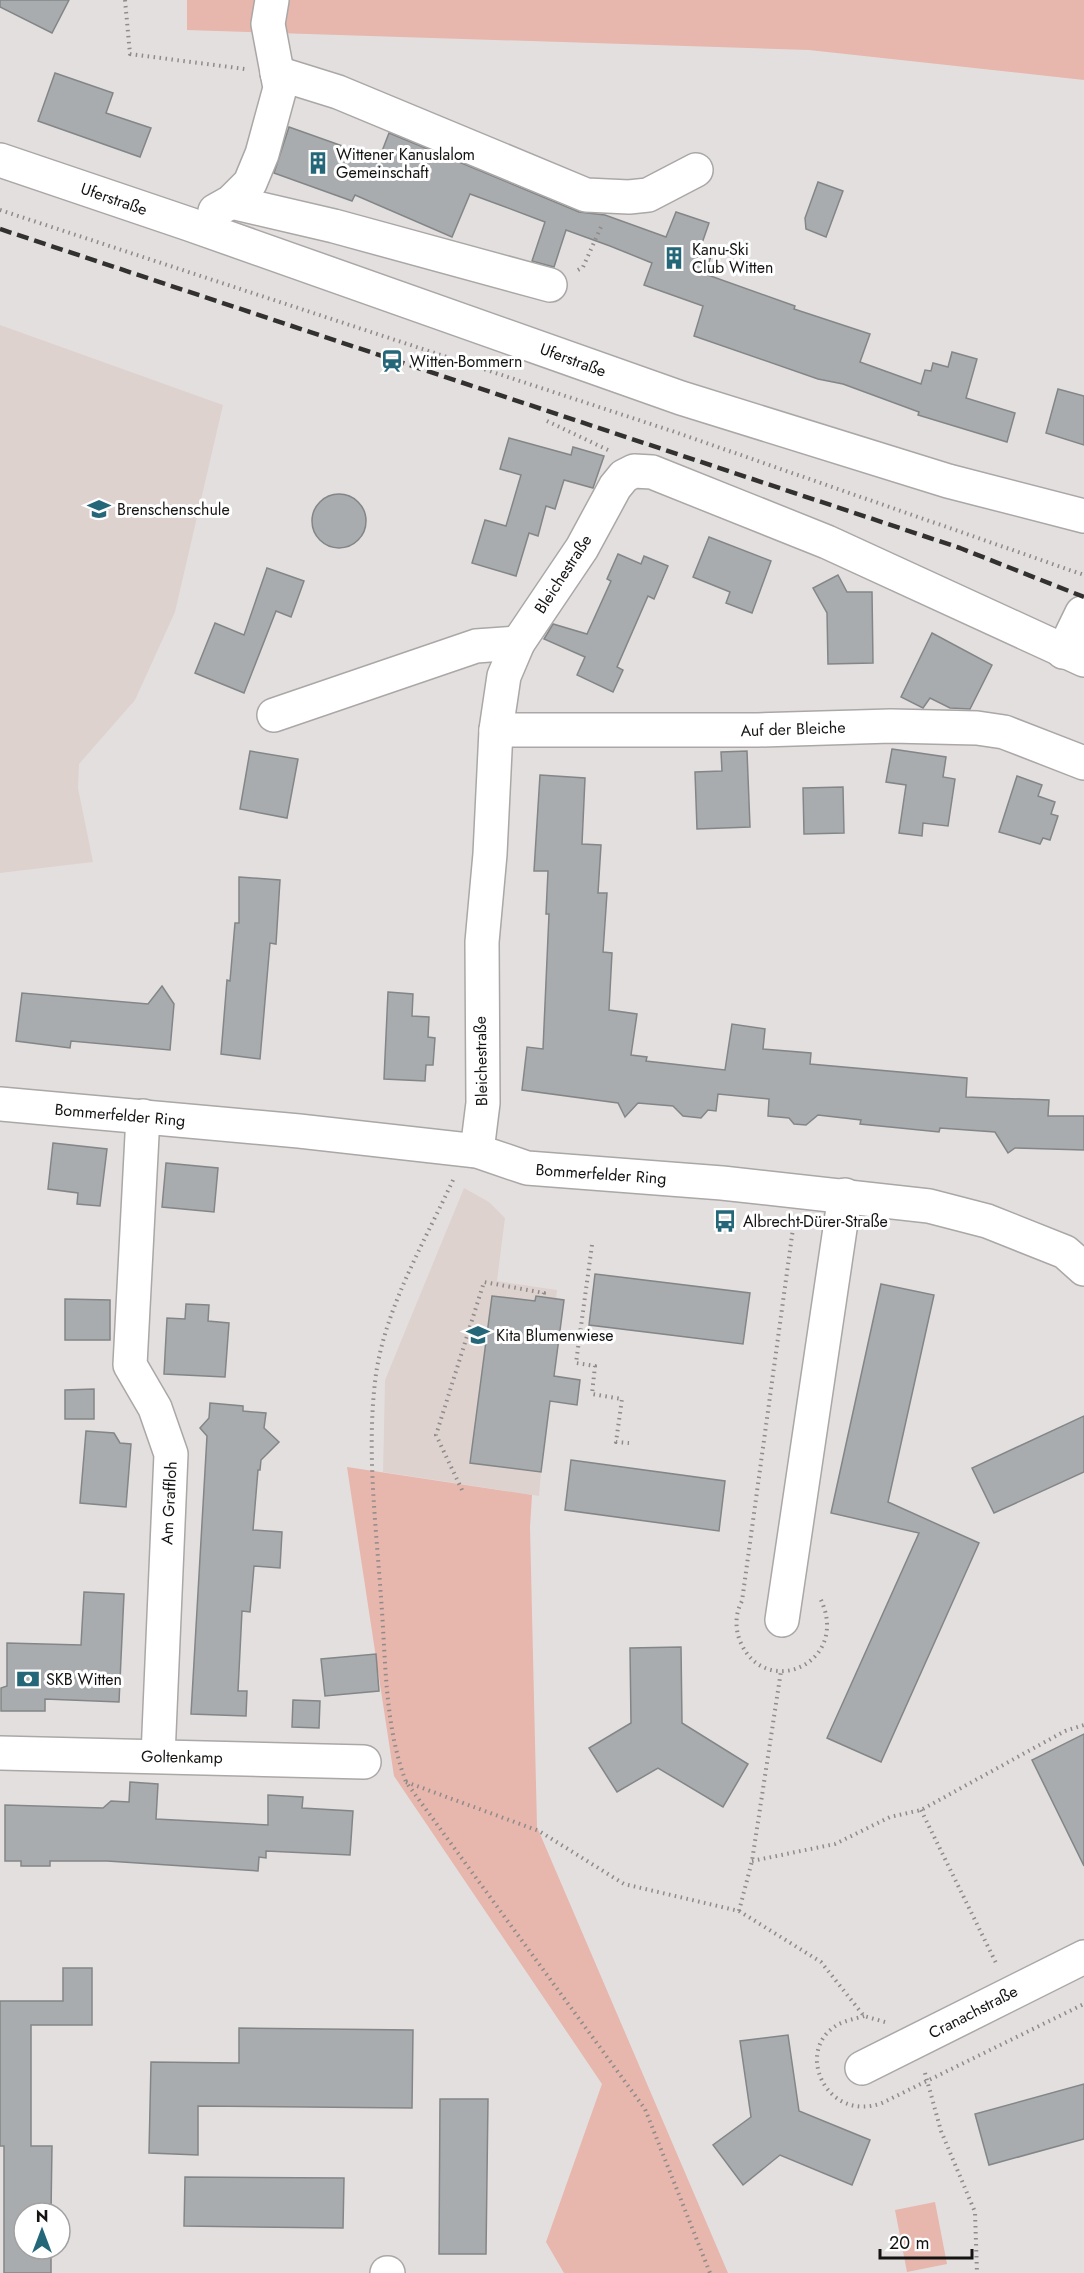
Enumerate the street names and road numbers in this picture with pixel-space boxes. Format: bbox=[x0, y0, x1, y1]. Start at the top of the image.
street label: Uferstraße bbox=[78, 177, 150, 221]
street label: Uferstraße bbox=[537, 337, 609, 383]
street label: Bleichestraße bbox=[529, 530, 597, 618]
street label: Auf der Bleiche bbox=[740, 716, 846, 742]
street label: Bleichestraße bbox=[469, 1016, 493, 1106]
street label: Bommerfelder Ring bbox=[54, 1098, 186, 1132]
street label: Bommerfelder Ring bbox=[535, 1158, 667, 1190]
street label: Am Graffloh bbox=[155, 1461, 183, 1545]
street label: Goltenkamp bbox=[141, 1745, 223, 1769]
street label: Cranachstraße bbox=[925, 1980, 1021, 2044]

